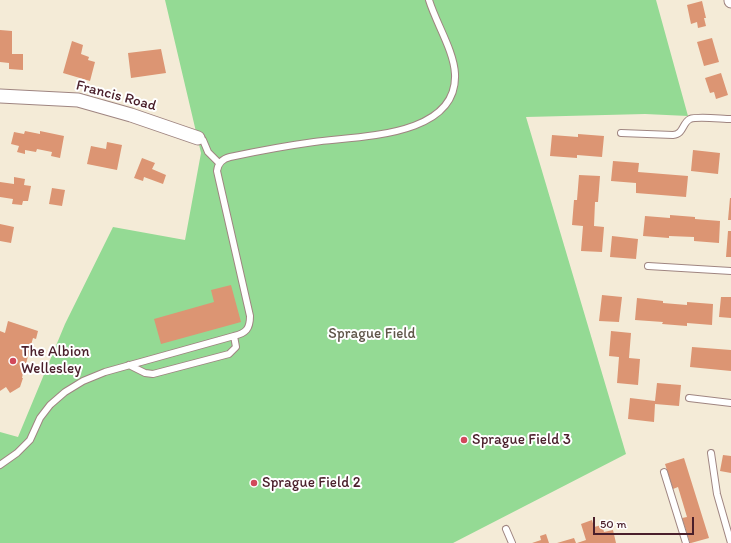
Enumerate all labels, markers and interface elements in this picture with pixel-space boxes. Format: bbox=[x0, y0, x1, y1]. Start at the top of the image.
street label: Francis Road bbox=[74, 77, 158, 115]
park label: Sprague Field bbox=[328, 325, 416, 343]
place label: The Albion Wellesley bbox=[21, 343, 90, 378]
marker: The Albion Wellesley bbox=[8, 356, 18, 366]
place label: Sprague Field 3 bbox=[472, 431, 571, 449]
marker: Sprague Field 3 bbox=[459, 435, 469, 445]
place label: Sprague Field 2 bbox=[262, 474, 361, 492]
marker: Sprague Field 2 bbox=[249, 478, 259, 488]
scale bar bbox=[595, 509, 696, 535]
text: 50 m bbox=[600, 517, 626, 531]

